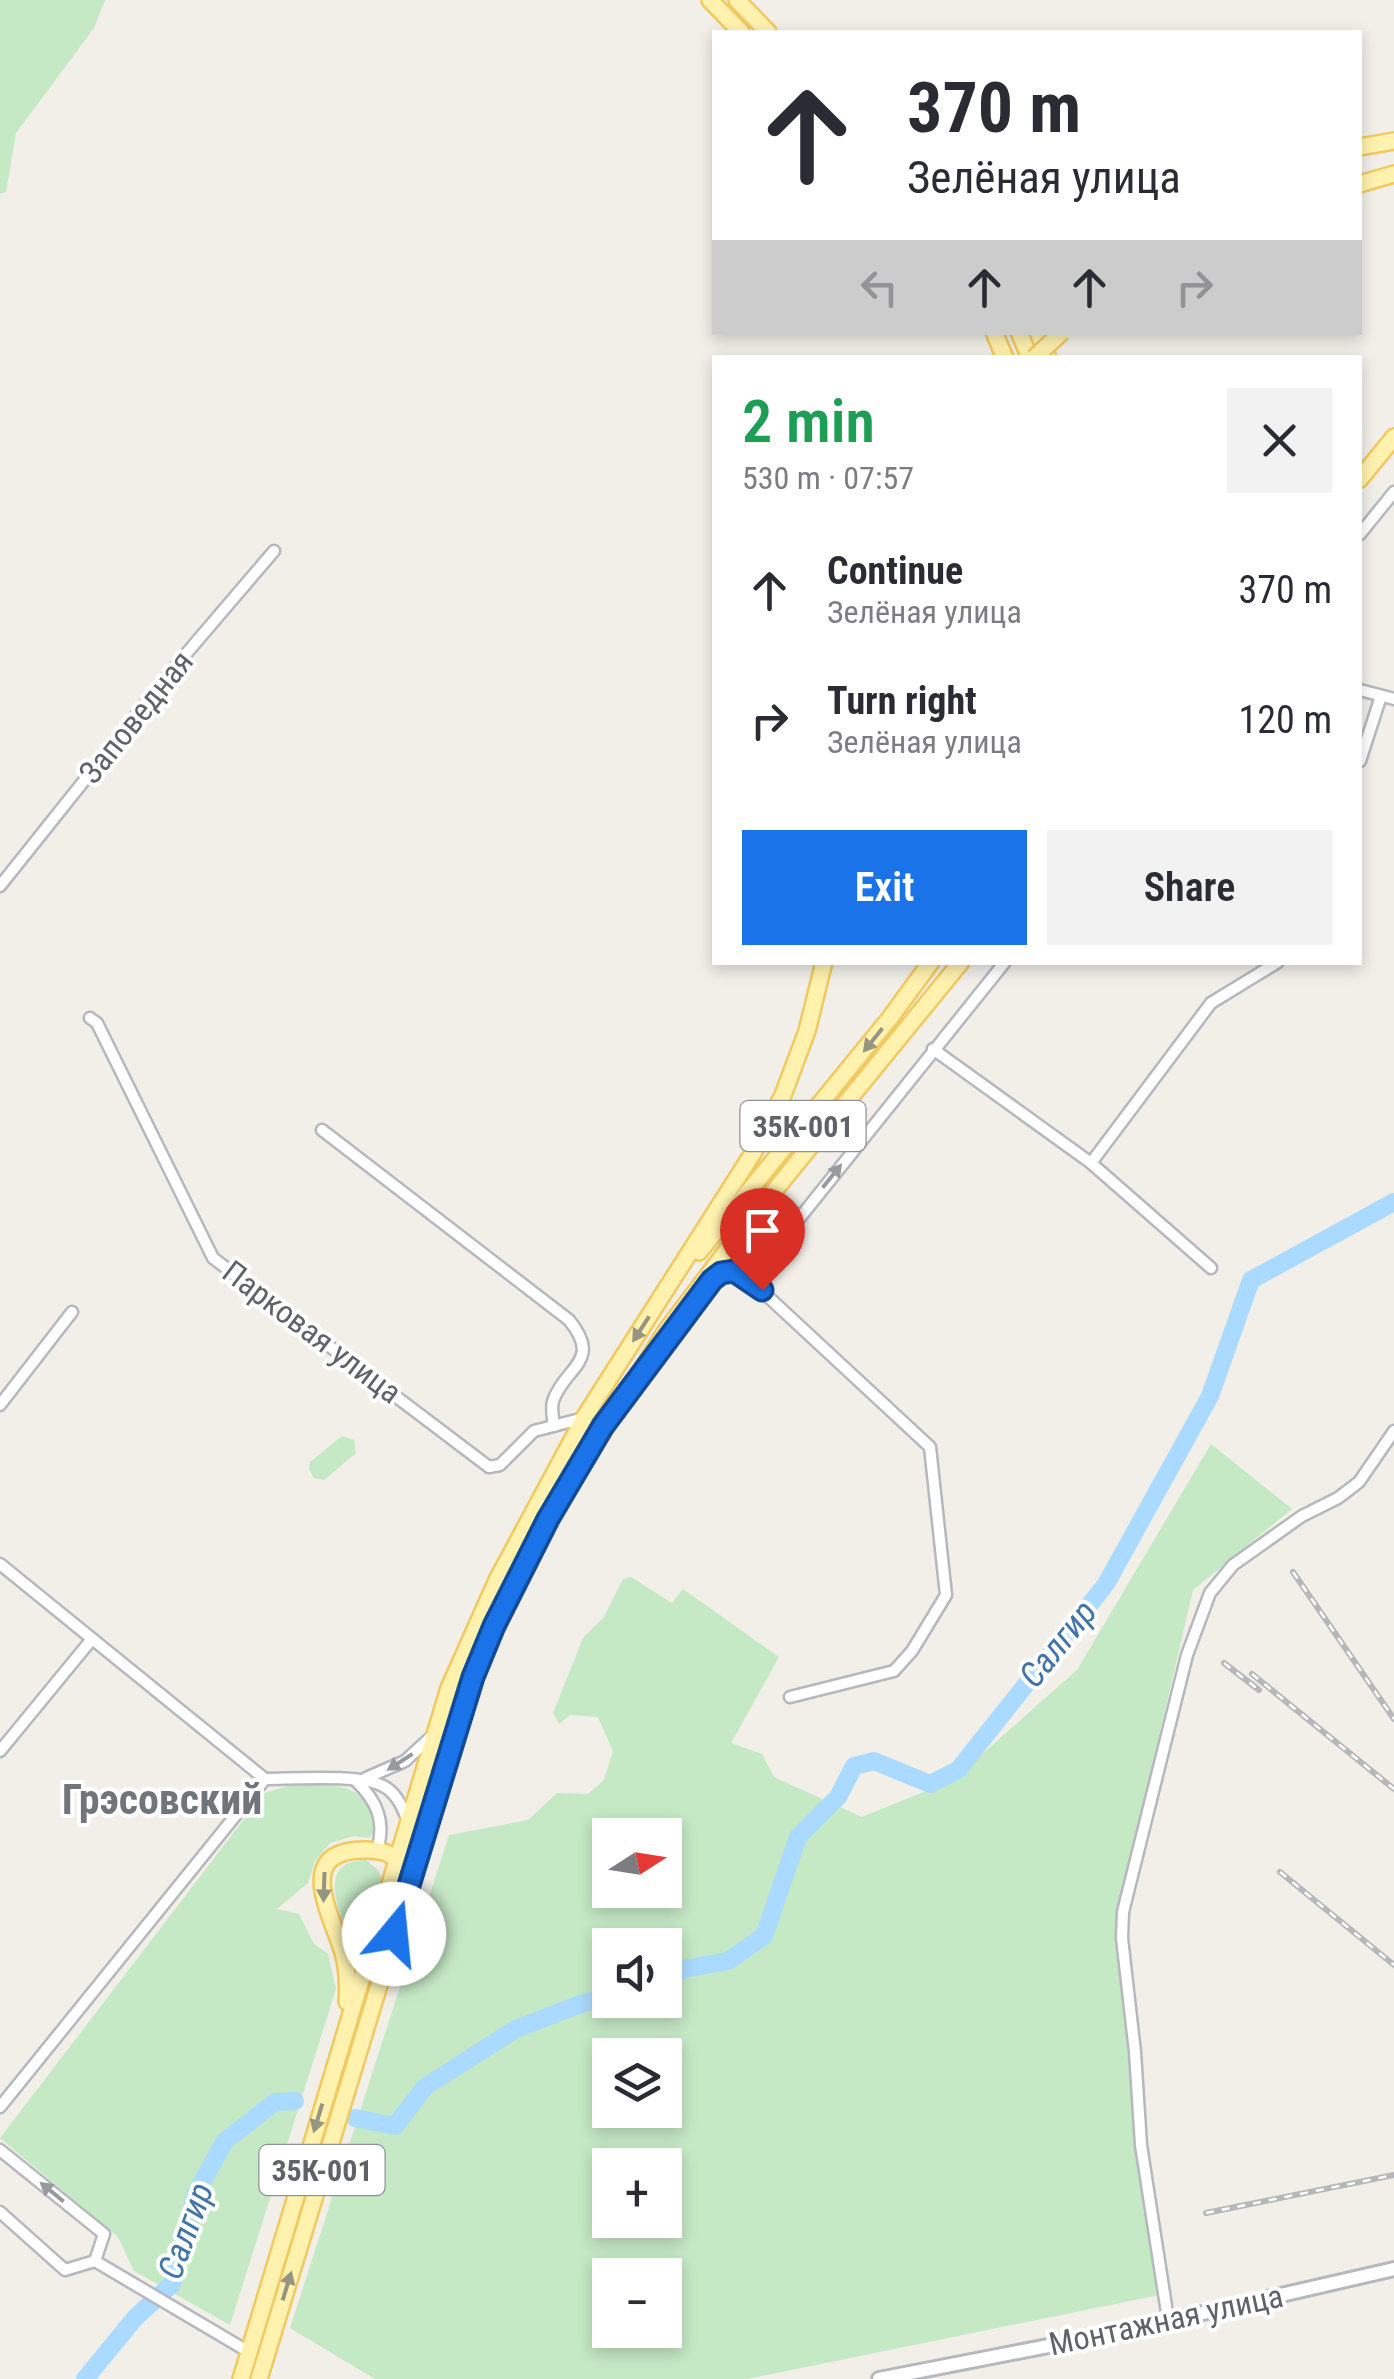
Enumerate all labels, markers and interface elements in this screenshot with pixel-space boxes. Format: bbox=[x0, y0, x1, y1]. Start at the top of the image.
text: 370 m bbox=[907, 67, 1081, 149]
icon: ahead bbox=[742, 70, 872, 200]
text: Зелёная улица bbox=[907, 151, 1181, 204]
icon: left bbox=[852, 260, 907, 315]
icon: ahead bbox=[957, 260, 1012, 315]
icon: ahead bbox=[1062, 260, 1117, 315]
icon: right bbox=[1167, 260, 1222, 315]
text: 2 min bbox=[742, 386, 875, 457]
button: close bbox=[1227, 388, 1332, 493]
text: 530 m · 07:57 bbox=[742, 459, 914, 497]
text: Continue bbox=[827, 549, 963, 593]
icon: ahead bbox=[742, 563, 797, 618]
text: 370 m bbox=[1238, 568, 1332, 612]
text: Зелёная улица bbox=[827, 593, 1022, 631]
street label: Заповедная bbox=[71, 643, 201, 791]
text: Turn right bbox=[827, 679, 977, 723]
icon: right bbox=[742, 693, 797, 748]
text: 120 m bbox=[1238, 698, 1332, 742]
text: Зелёная улица bbox=[827, 723, 1022, 761]
button: Exit bbox=[742, 830, 1027, 945]
button: Share bbox=[1047, 830, 1332, 945]
one-way arrow bbox=[862, 1028, 884, 1053]
road number: 35К-001 bbox=[740, 1101, 866, 1151]
one-way arrow bbox=[821, 1164, 842, 1189]
pin bbox=[720, 1188, 805, 1291]
icon: arrive bbox=[735, 1203, 790, 1258]
street label: Парковая улица bbox=[215, 1253, 409, 1411]
one-way arrow bbox=[633, 1316, 651, 1343]
water label: Салгир bbox=[1011, 1592, 1105, 1696]
one-way arrow bbox=[387, 1753, 414, 1771]
district label: Грэсовский bbox=[62, 1775, 262, 1824]
north arrow bbox=[592, 1818, 682, 1908]
map controls bbox=[592, 1818, 682, 2348]
one-way arrow bbox=[316, 1872, 332, 1903]
position arrow bbox=[342, 1882, 446, 1986]
button: sound bbox=[592, 1928, 682, 2018]
button: layers bbox=[592, 2038, 682, 2128]
one-way arrow bbox=[310, 2103, 325, 2134]
road number: 35К-001 bbox=[260, 2145, 384, 2195]
button: + bbox=[592, 2148, 682, 2238]
water label: Салгир bbox=[150, 2177, 222, 2285]
one-way arrow bbox=[39, 2182, 65, 2203]
button: − bbox=[592, 2258, 682, 2348]
one-way arrow bbox=[280, 2270, 295, 2300]
street label: Монтажная улица bbox=[1046, 2277, 1286, 2363]

